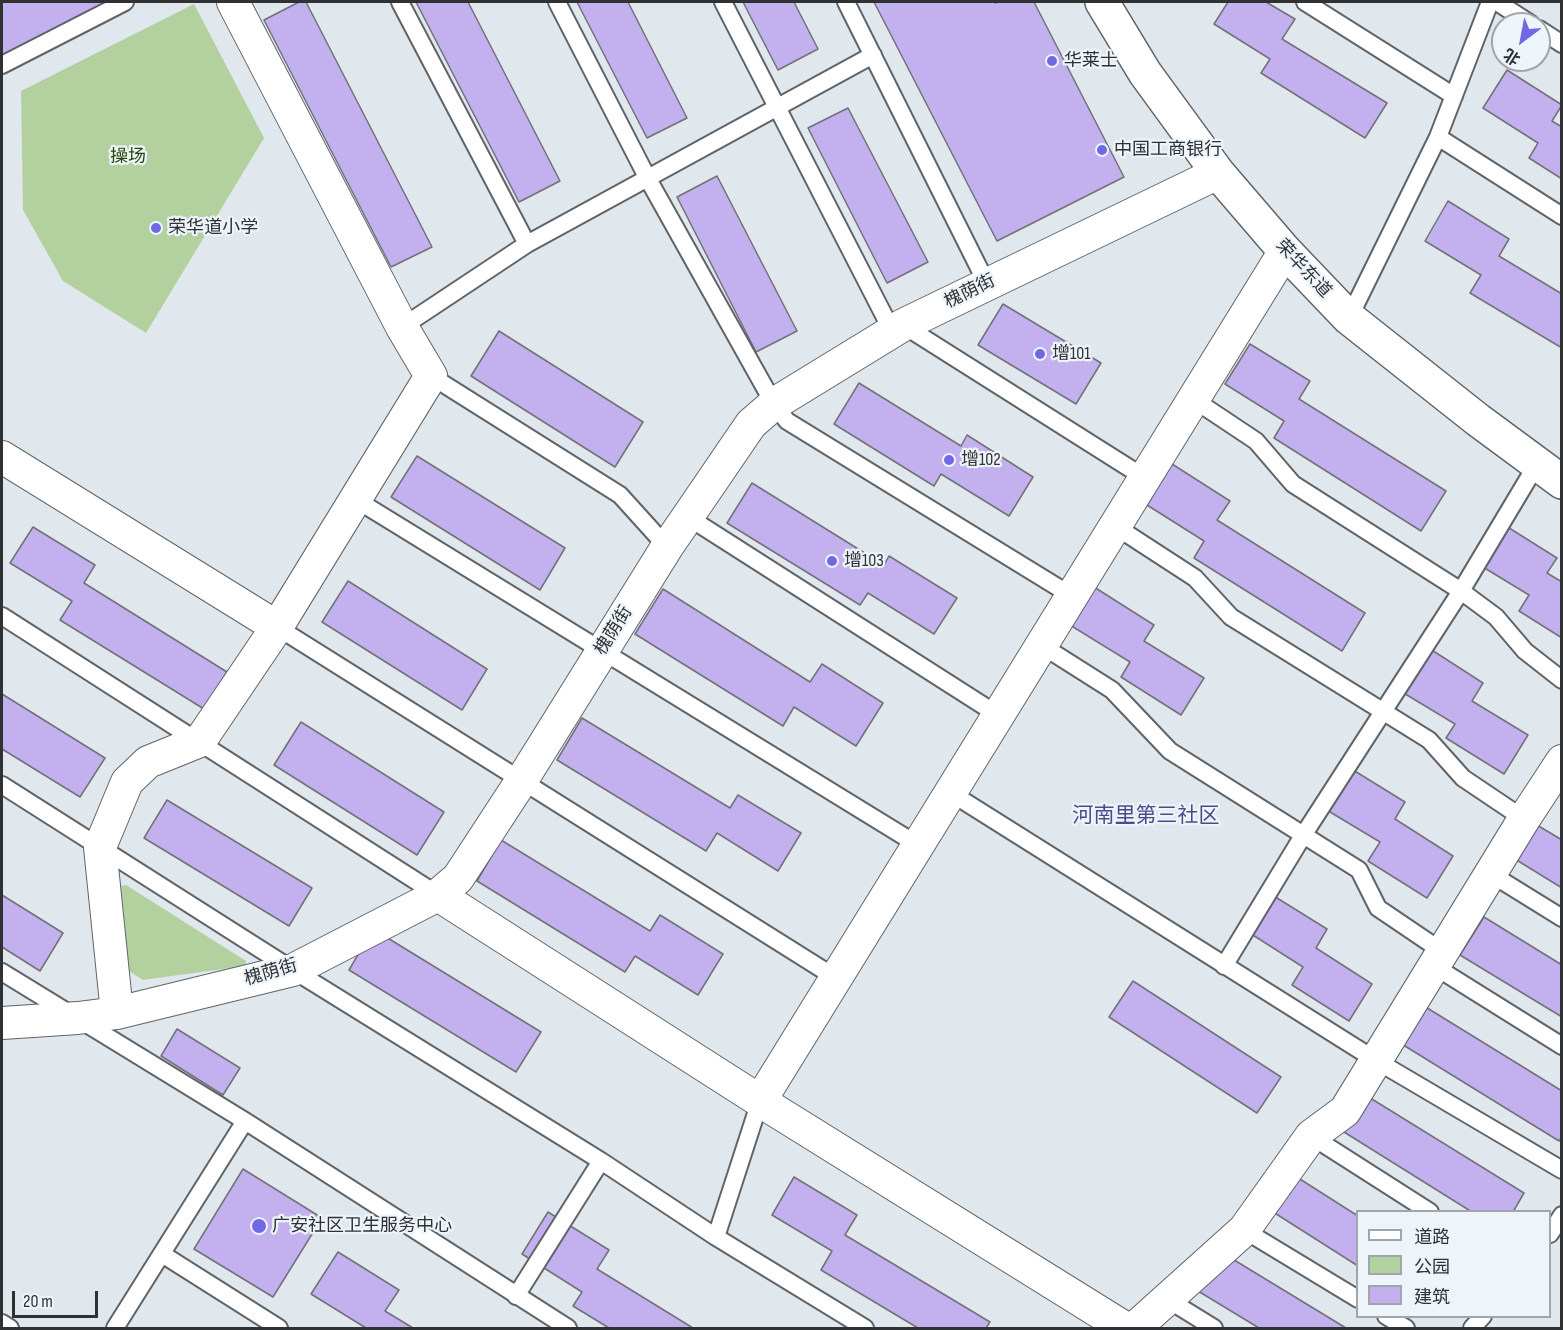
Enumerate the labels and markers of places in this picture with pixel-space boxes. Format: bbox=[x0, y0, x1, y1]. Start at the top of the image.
place label: 华莱士 bbox=[1064, 50, 1118, 72]
marker: 华莱士 bbox=[1045, 54, 1059, 68]
place label: 中国工商银行 bbox=[1114, 139, 1222, 161]
marker: 中国工商银行 bbox=[1095, 143, 1109, 157]
place label: 荣华道小学 bbox=[168, 217, 258, 239]
marker: 荣华道小学 bbox=[149, 221, 163, 235]
place label: 增101 bbox=[1052, 343, 1091, 365]
marker: 增101 bbox=[1033, 347, 1047, 361]
place label: 增102 bbox=[961, 449, 1001, 471]
marker: 增102 bbox=[942, 453, 956, 467]
place label: 增103 bbox=[844, 550, 884, 572]
marker: 增103 bbox=[825, 554, 839, 568]
place label: 广安社区卫生服务中心 bbox=[272, 1215, 452, 1237]
marker: 广安社区卫生服务中心 bbox=[250, 1217, 268, 1235]

